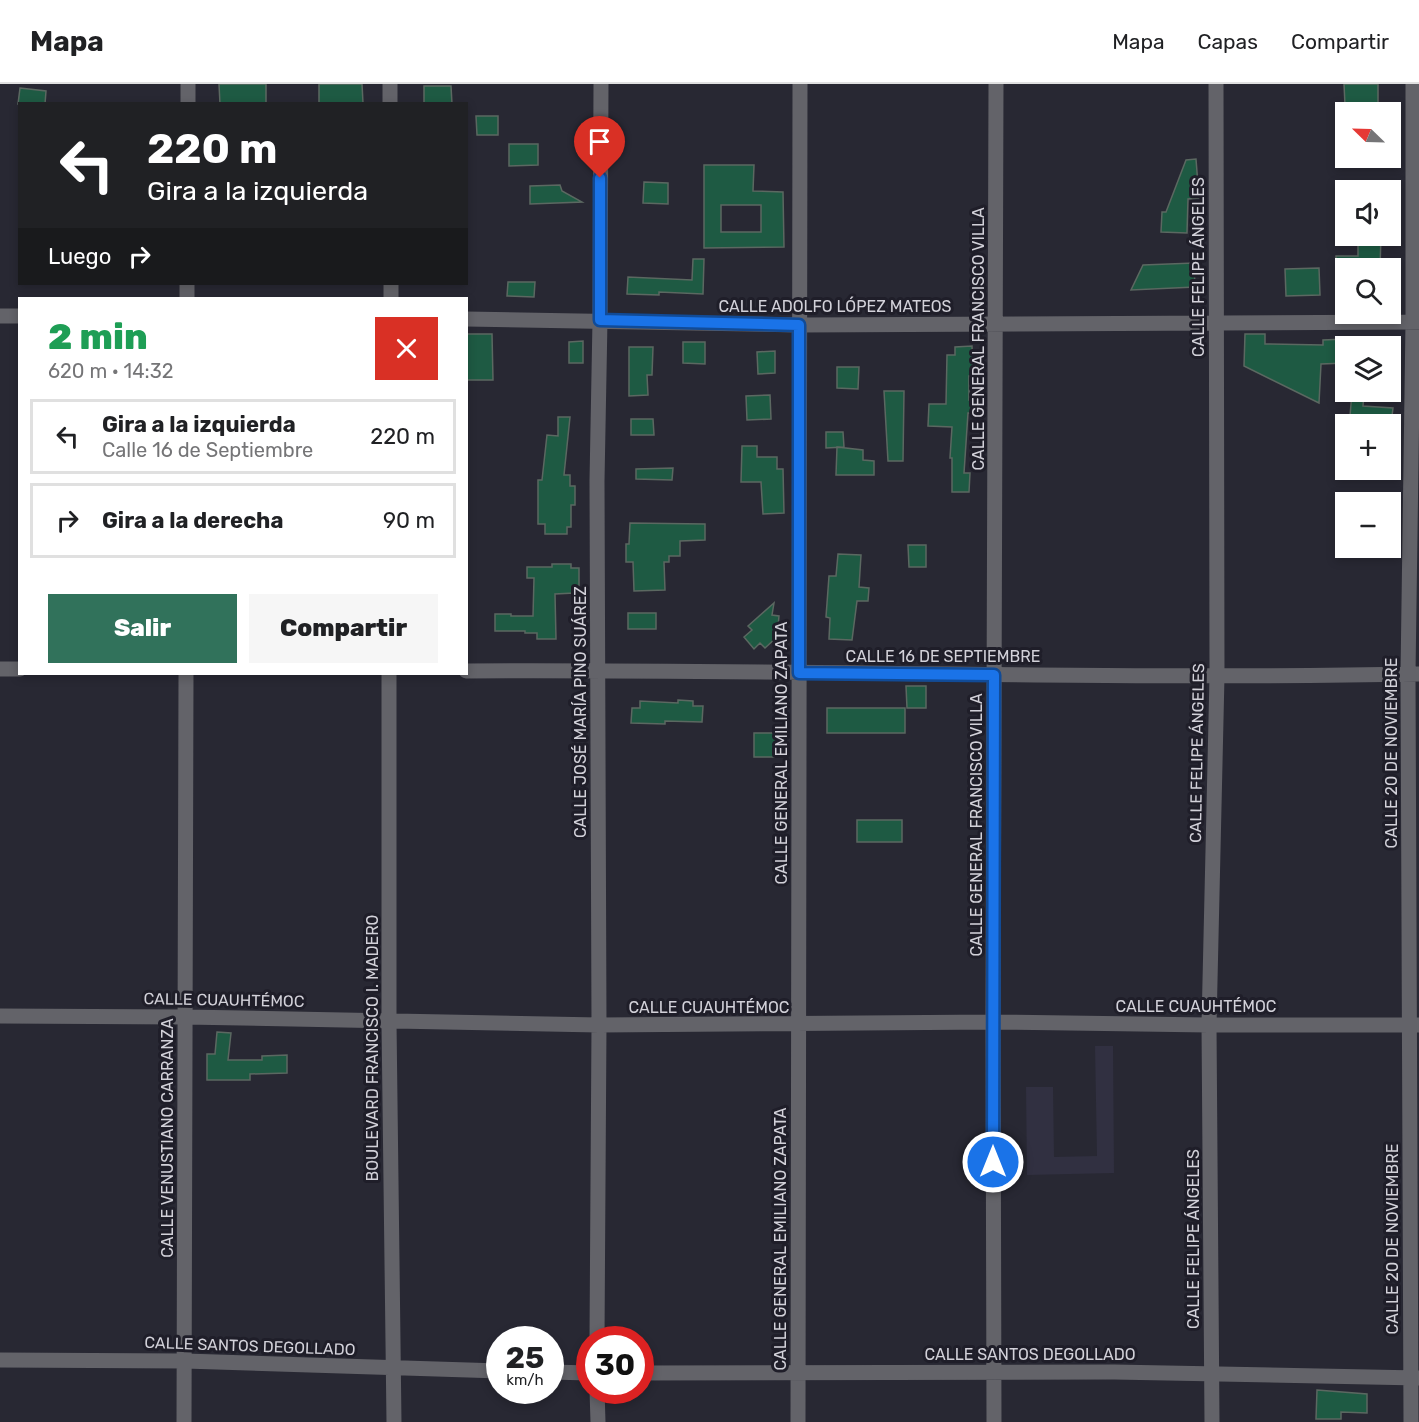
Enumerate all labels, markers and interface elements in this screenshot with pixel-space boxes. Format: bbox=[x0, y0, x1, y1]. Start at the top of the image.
text: Mapa bbox=[30, 25, 104, 58]
text: Mapa bbox=[1112, 29, 1165, 54]
text: Capas bbox=[1198, 29, 1258, 54]
text: Compartir bbox=[1291, 29, 1389, 54]
north arrow bbox=[1335, 102, 1401, 168]
map controls bbox=[1335, 102, 1401, 558]
pin bbox=[574, 116, 625, 178]
text: 220 m bbox=[147, 124, 278, 174]
icon: arrive bbox=[583, 125, 616, 158]
icon: left bbox=[48, 126, 126, 204]
text: Gira a la izquierda bbox=[147, 175, 368, 207]
street label: CALLE FELIPE ÁNGELES bbox=[1189, 177, 1208, 357]
button: sound bbox=[1335, 180, 1401, 246]
street label: CALLE GENERAL FRANCISCO VILLA bbox=[969, 207, 988, 471]
icon: right bbox=[123, 240, 156, 273]
text: Luego bbox=[48, 243, 111, 270]
button: search bbox=[1335, 258, 1401, 324]
street label: CALLE ADOLFO LÓPEZ MATEOS bbox=[718, 296, 952, 316]
text: 2 min bbox=[48, 315, 148, 358]
button: close bbox=[375, 317, 438, 380]
button: layers bbox=[1335, 336, 1401, 402]
text: 620 m · 14:32 bbox=[48, 359, 173, 383]
text: Gira a la izquierda bbox=[102, 411, 296, 438]
button: + bbox=[1335, 414, 1401, 480]
icon: left bbox=[51, 420, 84, 453]
text: 220 m bbox=[370, 423, 435, 450]
text: Calle 16 de Septiembre bbox=[102, 438, 313, 462]
button: − bbox=[1335, 492, 1401, 558]
icon: right bbox=[51, 504, 84, 537]
text: Gira a la derecha bbox=[102, 507, 283, 534]
text: 90 m bbox=[383, 507, 435, 534]
street label: CALLE JOSÉ MARÍA PINO SUÁREZ bbox=[571, 586, 590, 838]
button: Salir bbox=[48, 594, 237, 663]
button: Compartir bbox=[249, 594, 438, 663]
street label: CALLE GENERAL EMILIANO ZAPATA bbox=[772, 621, 791, 885]
street label: CALLE 16 DE SEPTIEMBRE bbox=[846, 647, 1040, 666]
street label: CALLE 20 DE NOVIEMBRE bbox=[1382, 658, 1401, 848]
street label: CALLE FELIPE ÁNGELES bbox=[1186, 663, 1208, 843]
street label: CALLE GENERAL FRANCISCO VILLA bbox=[967, 693, 986, 957]
street label: BOULEVARD FRANCISCO I. MADERO bbox=[363, 915, 382, 1181]
street label: CALLE CUAUHTÉMOC bbox=[143, 989, 305, 1011]
street label: CALLE CUAUHTÉMOC bbox=[1116, 997, 1276, 1016]
street label: CALLE CUAUHTÉMOC bbox=[629, 998, 789, 1017]
street label: CALLE VENUSTIANO CARRANZA bbox=[158, 1018, 177, 1258]
street label: CALLE GENERAL EMILIANO ZAPATA bbox=[771, 1107, 790, 1371]
position arrow bbox=[961, 1130, 1025, 1194]
street label: CALLE 20 DE NOVIEMBRE bbox=[1383, 1144, 1402, 1334]
street label: CALLE FELIPE ÁNGELES bbox=[1184, 1149, 1203, 1329]
speed limit sign: 30 bbox=[576, 1326, 654, 1404]
street label: CALLE SANTOS DEGOLLADO bbox=[144, 1333, 356, 1359]
text: 25 bbox=[506, 1340, 544, 1376]
street label: CALLE SANTOS DEGOLLADO bbox=[924, 1345, 1136, 1364]
text: km/h bbox=[506, 1371, 544, 1389]

